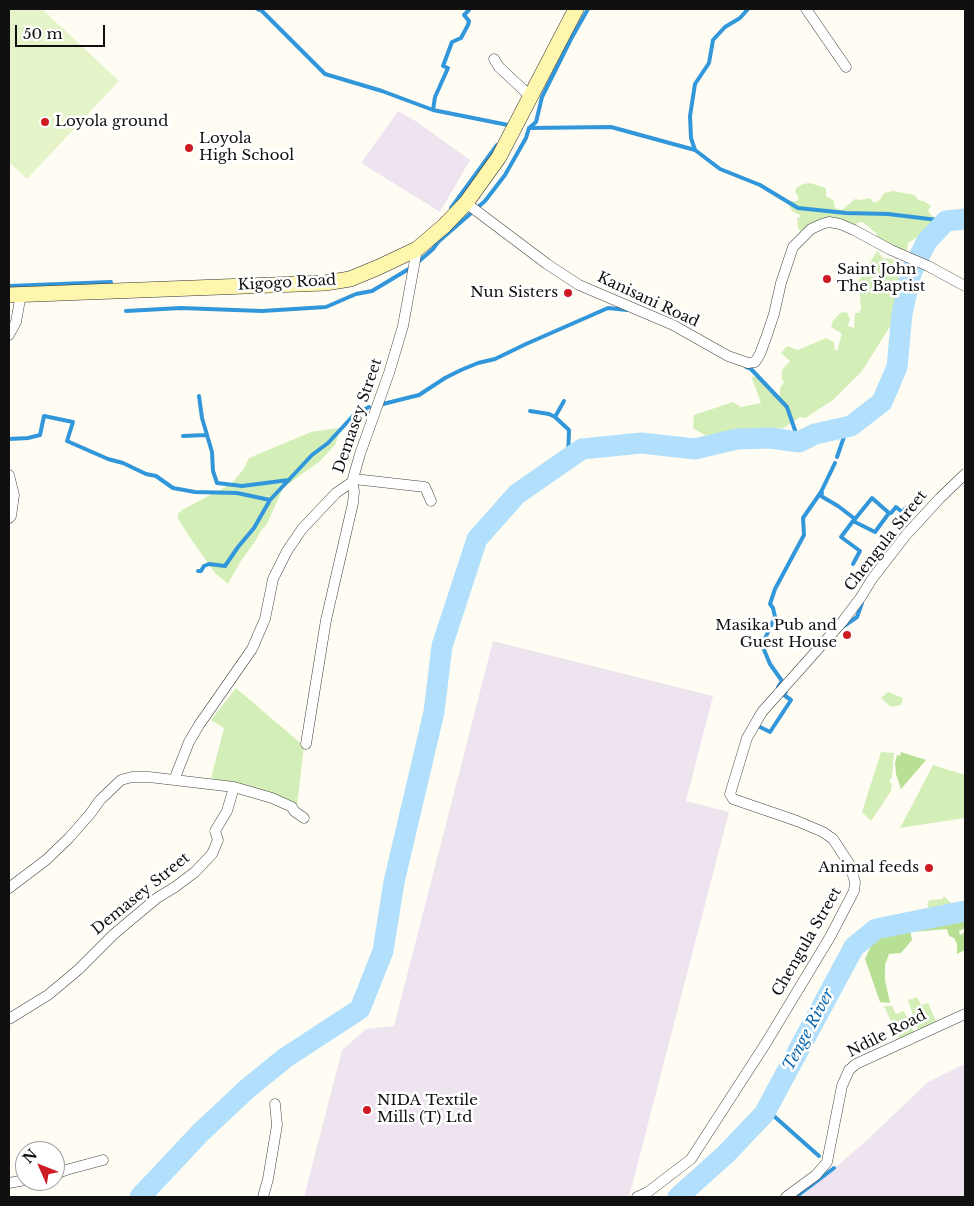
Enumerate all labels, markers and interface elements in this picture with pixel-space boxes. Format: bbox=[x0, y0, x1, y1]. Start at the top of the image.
scale bar bbox=[18, 15, 108, 47]
text: 50 m bbox=[23, 24, 63, 43]
place label: Loyola ground bbox=[55, 113, 168, 131]
marker: Loyola ground bbox=[39, 116, 51, 128]
place label: Loyola High School bbox=[199, 130, 294, 165]
marker: Loyola High School bbox=[183, 142, 195, 154]
place label: Saint John The Baptist bbox=[837, 261, 926, 296]
street label: Kanisani Road bbox=[594, 269, 702, 331]
street label: Kigogo Road bbox=[237, 271, 337, 295]
marker: Saint John The Baptist bbox=[821, 273, 833, 285]
place label: Nun Sisters bbox=[470, 284, 558, 302]
marker: Nun Sisters bbox=[562, 287, 574, 299]
street label: Demasey Street bbox=[330, 356, 386, 476]
street label: Chengula Street bbox=[841, 487, 931, 595]
place label: Masika Pub and Guest House bbox=[715, 617, 837, 652]
marker: Masika Pub and Guest House bbox=[841, 629, 853, 641]
street label: Demasey Street bbox=[89, 849, 193, 939]
place label: Animal feeds bbox=[818, 859, 919, 877]
marker: Animal feeds bbox=[923, 862, 935, 874]
street label: Chengula Street bbox=[768, 884, 846, 1000]
water label: Tenge River bbox=[779, 986, 839, 1074]
street label: Ndile Road bbox=[845, 1006, 929, 1062]
place label: NIDA Textile Mills (T) Ltd bbox=[377, 1092, 478, 1127]
marker: NIDA Textile Mills (T) Ltd bbox=[361, 1104, 373, 1116]
north arrow bbox=[15, 1141, 65, 1191]
text: N bbox=[19, 1145, 41, 1167]

